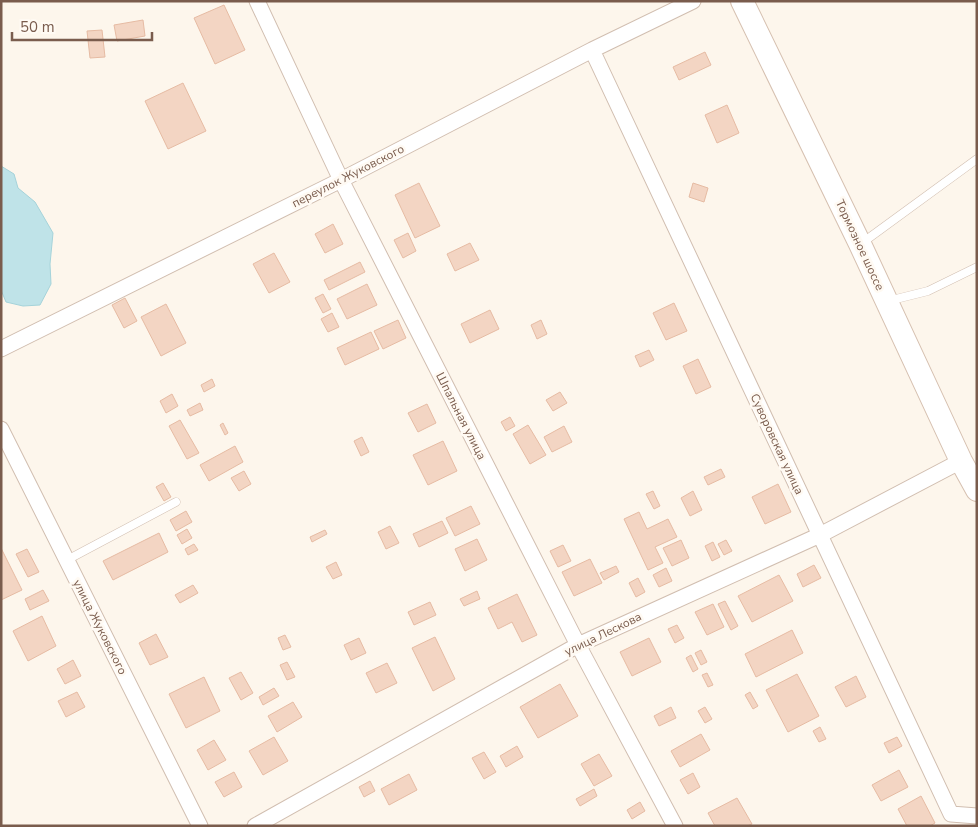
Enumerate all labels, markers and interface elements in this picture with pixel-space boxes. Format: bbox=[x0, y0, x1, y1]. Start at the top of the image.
scale bar bbox=[12, 10, 152, 42]
text: 50 m bbox=[20, 17, 55, 37]
street label: переулок Жуковского bbox=[289, 141, 407, 211]
street label: Тормозное шоссе bbox=[832, 197, 888, 293]
street label: Шпальная улица bbox=[432, 370, 490, 462]
street label: Суворовская улица bbox=[747, 391, 807, 497]
street label: улица Жуковского bbox=[69, 577, 131, 677]
street label: улица Лескова bbox=[562, 608, 644, 660]

